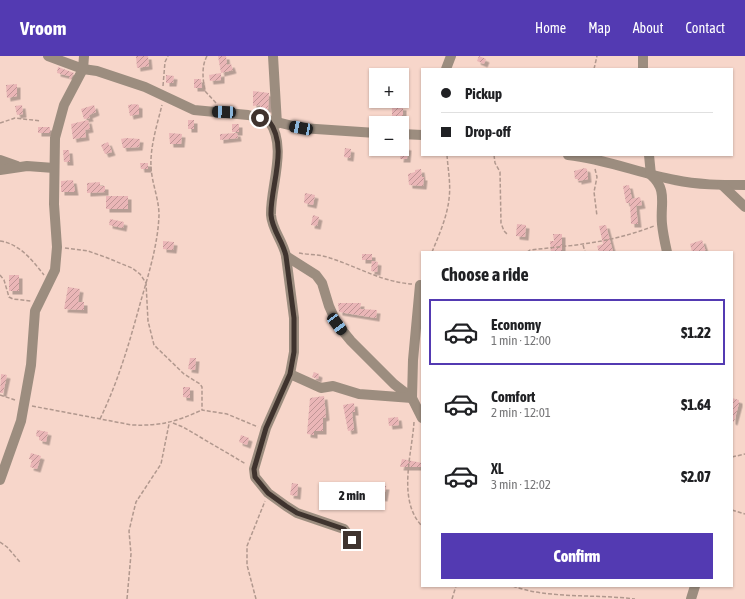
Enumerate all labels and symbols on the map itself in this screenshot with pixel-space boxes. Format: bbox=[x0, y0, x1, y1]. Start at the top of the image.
car bbox=[212, 106, 236, 118]
route start bbox=[251, 109, 269, 127]
car bbox=[288, 120, 314, 136]
car bbox=[325, 311, 349, 337]
callout: 2 min bbox=[319, 482, 385, 510]
route end bbox=[343, 531, 361, 549]

